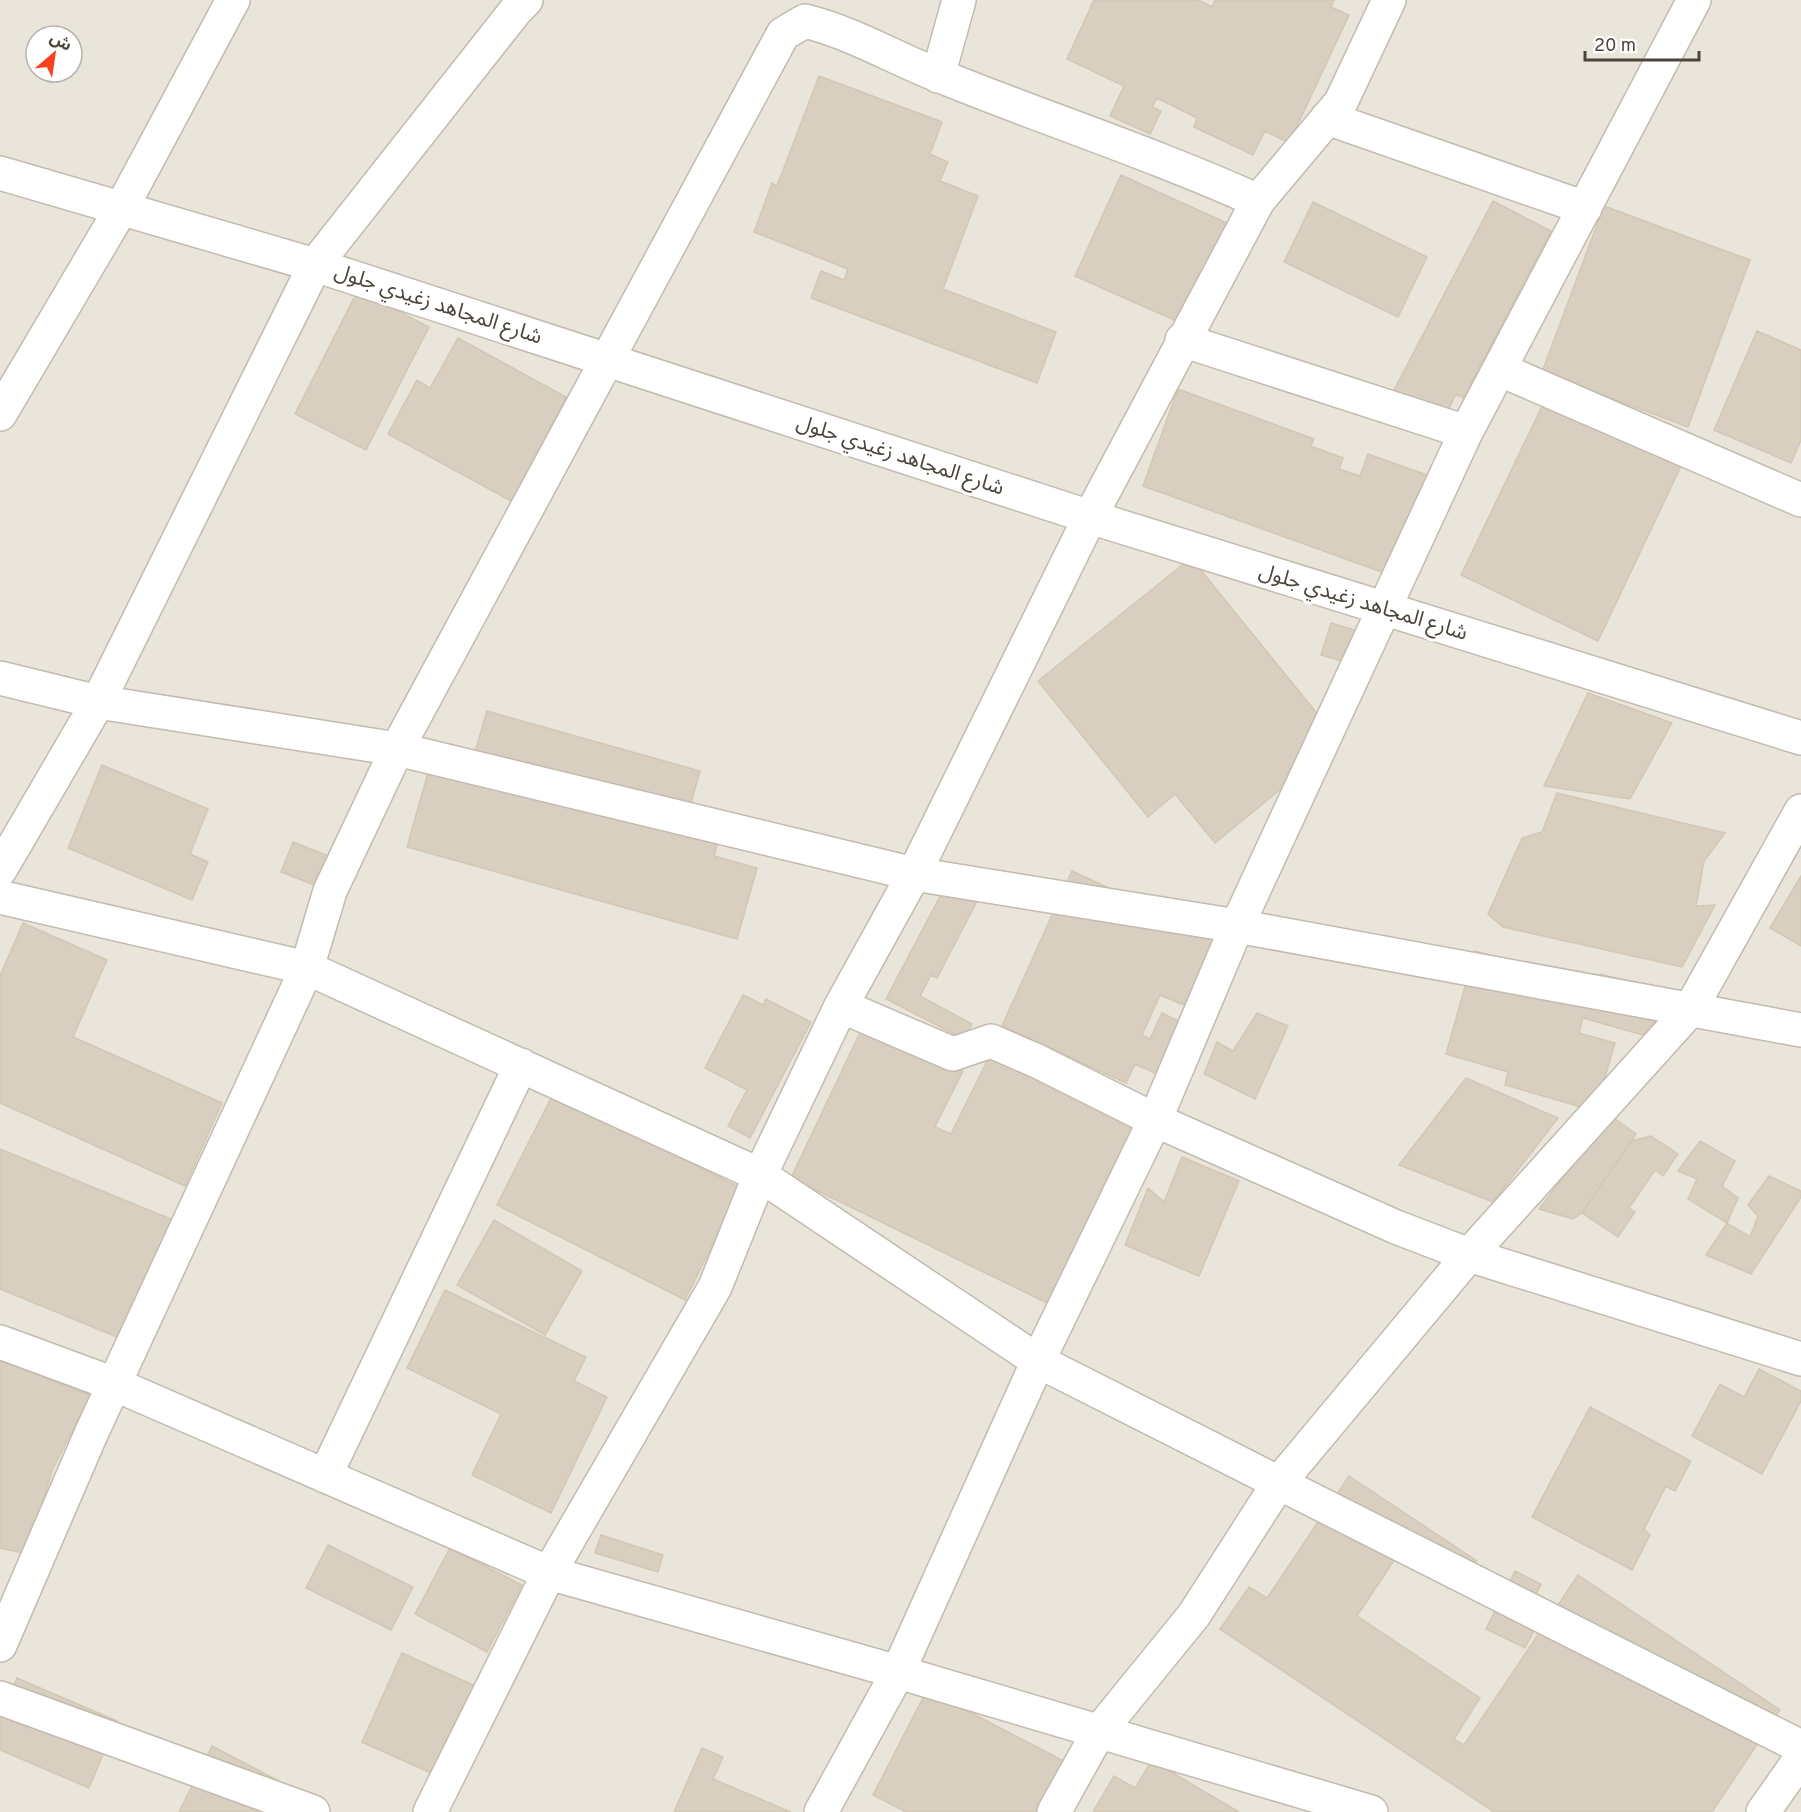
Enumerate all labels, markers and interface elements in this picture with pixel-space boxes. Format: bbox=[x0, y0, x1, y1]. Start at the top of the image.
north arrow bbox=[24, 24, 84, 84]
scale bar bbox=[1585, 24, 1699, 62]
text: ش bbox=[46, 29, 75, 57]
text: 20 m bbox=[1594, 35, 1636, 58]
street label: شارع المجاهد زغيدي جلول bbox=[330, 259, 545, 352]
street label: شارع المجاهد زغيدي جلول bbox=[792, 410, 1007, 503]
street label: شارع المجاهد زغيدي جلول bbox=[1255, 558, 1471, 648]

